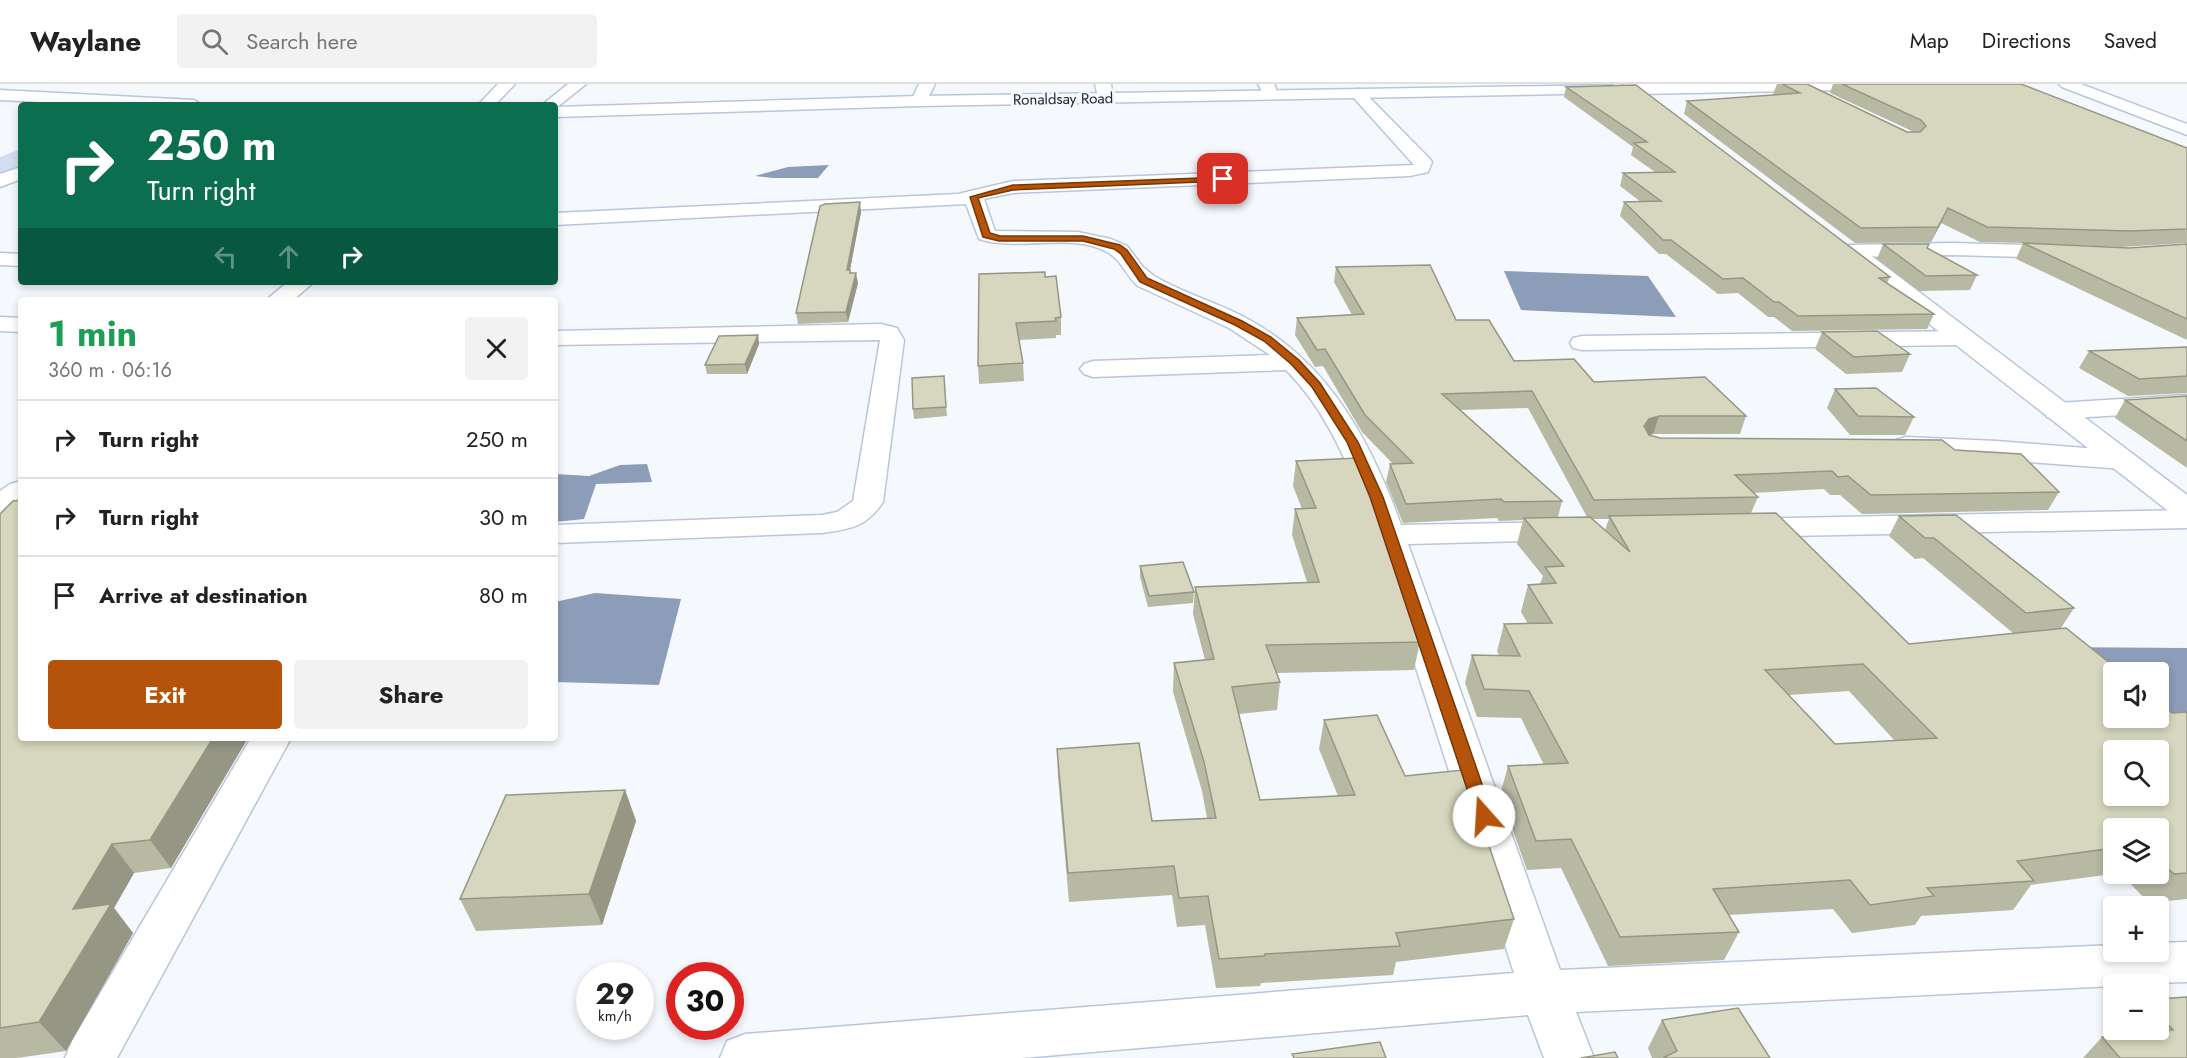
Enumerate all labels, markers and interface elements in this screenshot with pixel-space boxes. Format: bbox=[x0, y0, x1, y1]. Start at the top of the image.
search box bbox=[177, 14, 597, 68]
text: Waylane bbox=[30, 21, 141, 62]
icon: search bbox=[198, 25, 231, 58]
text: Search here bbox=[246, 25, 358, 57]
text: Map bbox=[1910, 26, 1949, 56]
text: Directions bbox=[1982, 26, 2071, 56]
text: Saved bbox=[2104, 26, 2157, 56]
street label: Ronaldsay Road bbox=[1013, 87, 1113, 111]
text: 250 m bbox=[147, 115, 277, 176]
icon: right bbox=[48, 126, 126, 204]
pin bbox=[1197, 153, 1248, 204]
icon: arrive bbox=[1206, 162, 1239, 195]
text: Turn right bbox=[147, 171, 255, 210]
icon: left bbox=[209, 240, 242, 273]
icon: ahead bbox=[272, 240, 305, 273]
icon: right bbox=[335, 240, 368, 273]
text: 1 min bbox=[48, 307, 137, 359]
button: close bbox=[465, 317, 528, 380]
text: 360 m · 06:16 bbox=[48, 356, 172, 385]
icon: right bbox=[48, 423, 81, 456]
text: Turn right bbox=[99, 423, 199, 455]
text: 250 m bbox=[466, 423, 528, 455]
icon: right bbox=[48, 501, 81, 534]
text: Turn right bbox=[99, 501, 199, 533]
text: 30 m bbox=[479, 501, 528, 533]
icon: arrive bbox=[48, 579, 81, 612]
text: Arrive at destination bbox=[99, 579, 308, 611]
text: 80 m bbox=[479, 579, 528, 611]
button: Exit bbox=[48, 660, 282, 729]
button: Share bbox=[294, 660, 528, 729]
map controls bbox=[2103, 662, 2169, 1040]
button: sound bbox=[2103, 662, 2169, 728]
button: search bbox=[2103, 740, 2169, 806]
position arrow bbox=[1452, 784, 1516, 848]
button: layers bbox=[2103, 818, 2169, 884]
button: + bbox=[2103, 896, 2169, 962]
speed limit sign: 30 bbox=[666, 962, 744, 1040]
text: 29 bbox=[595, 972, 635, 1015]
button: − bbox=[2103, 974, 2169, 1040]
text: km/h bbox=[598, 1005, 632, 1027]

